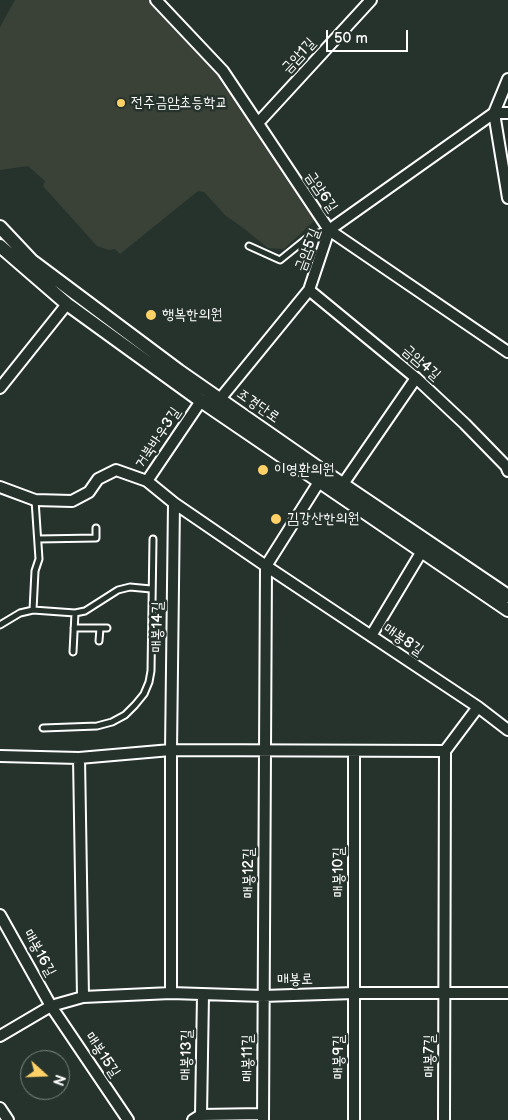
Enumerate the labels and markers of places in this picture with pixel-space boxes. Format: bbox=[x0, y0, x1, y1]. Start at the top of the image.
place label: 전주금암초등학교 bbox=[131, 94, 228, 112]
marker: 전주금암초등학교 bbox=[115, 97, 127, 109]
place label: 행복한의원 bbox=[162, 306, 222, 324]
marker: 행복한의원 bbox=[144, 308, 158, 322]
place label: 이영환의원 bbox=[274, 461, 334, 479]
marker: 이영환의원 bbox=[256, 463, 270, 477]
place label: 김강산한의원 bbox=[287, 510, 359, 528]
marker: 김강산한의원 bbox=[269, 512, 283, 526]

